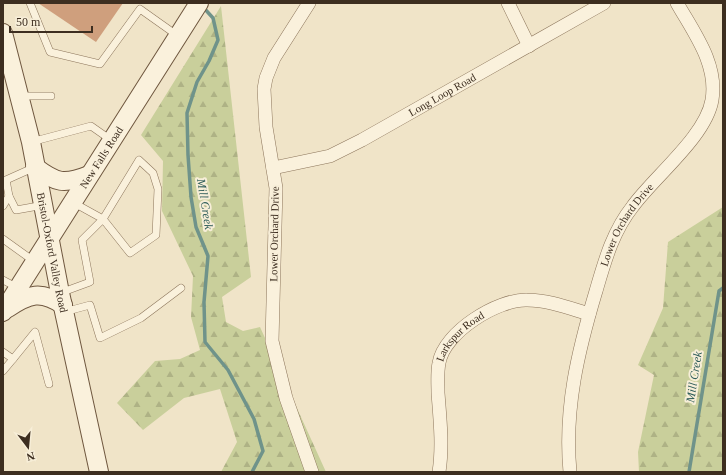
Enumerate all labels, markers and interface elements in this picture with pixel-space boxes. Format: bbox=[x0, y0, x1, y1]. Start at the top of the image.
scale bar bbox=[10, 8, 92, 34]
text: 50 m bbox=[16, 15, 41, 29]
street label: Long Loop Road bbox=[406, 71, 478, 118]
street label: New Falls Road bbox=[77, 124, 125, 191]
water label: Mill Creek bbox=[194, 177, 216, 231]
street label: Lower Orchard Drive bbox=[598, 180, 656, 268]
street label: Lower Orchard Drive bbox=[267, 186, 281, 282]
street label: Bristol-Oxford Valley Road bbox=[35, 191, 70, 314]
street label: Larkspur Road bbox=[433, 309, 486, 363]
water label: Mill Creek bbox=[683, 350, 705, 404]
north arrow bbox=[8, 427, 48, 467]
text: N bbox=[25, 450, 36, 463]

